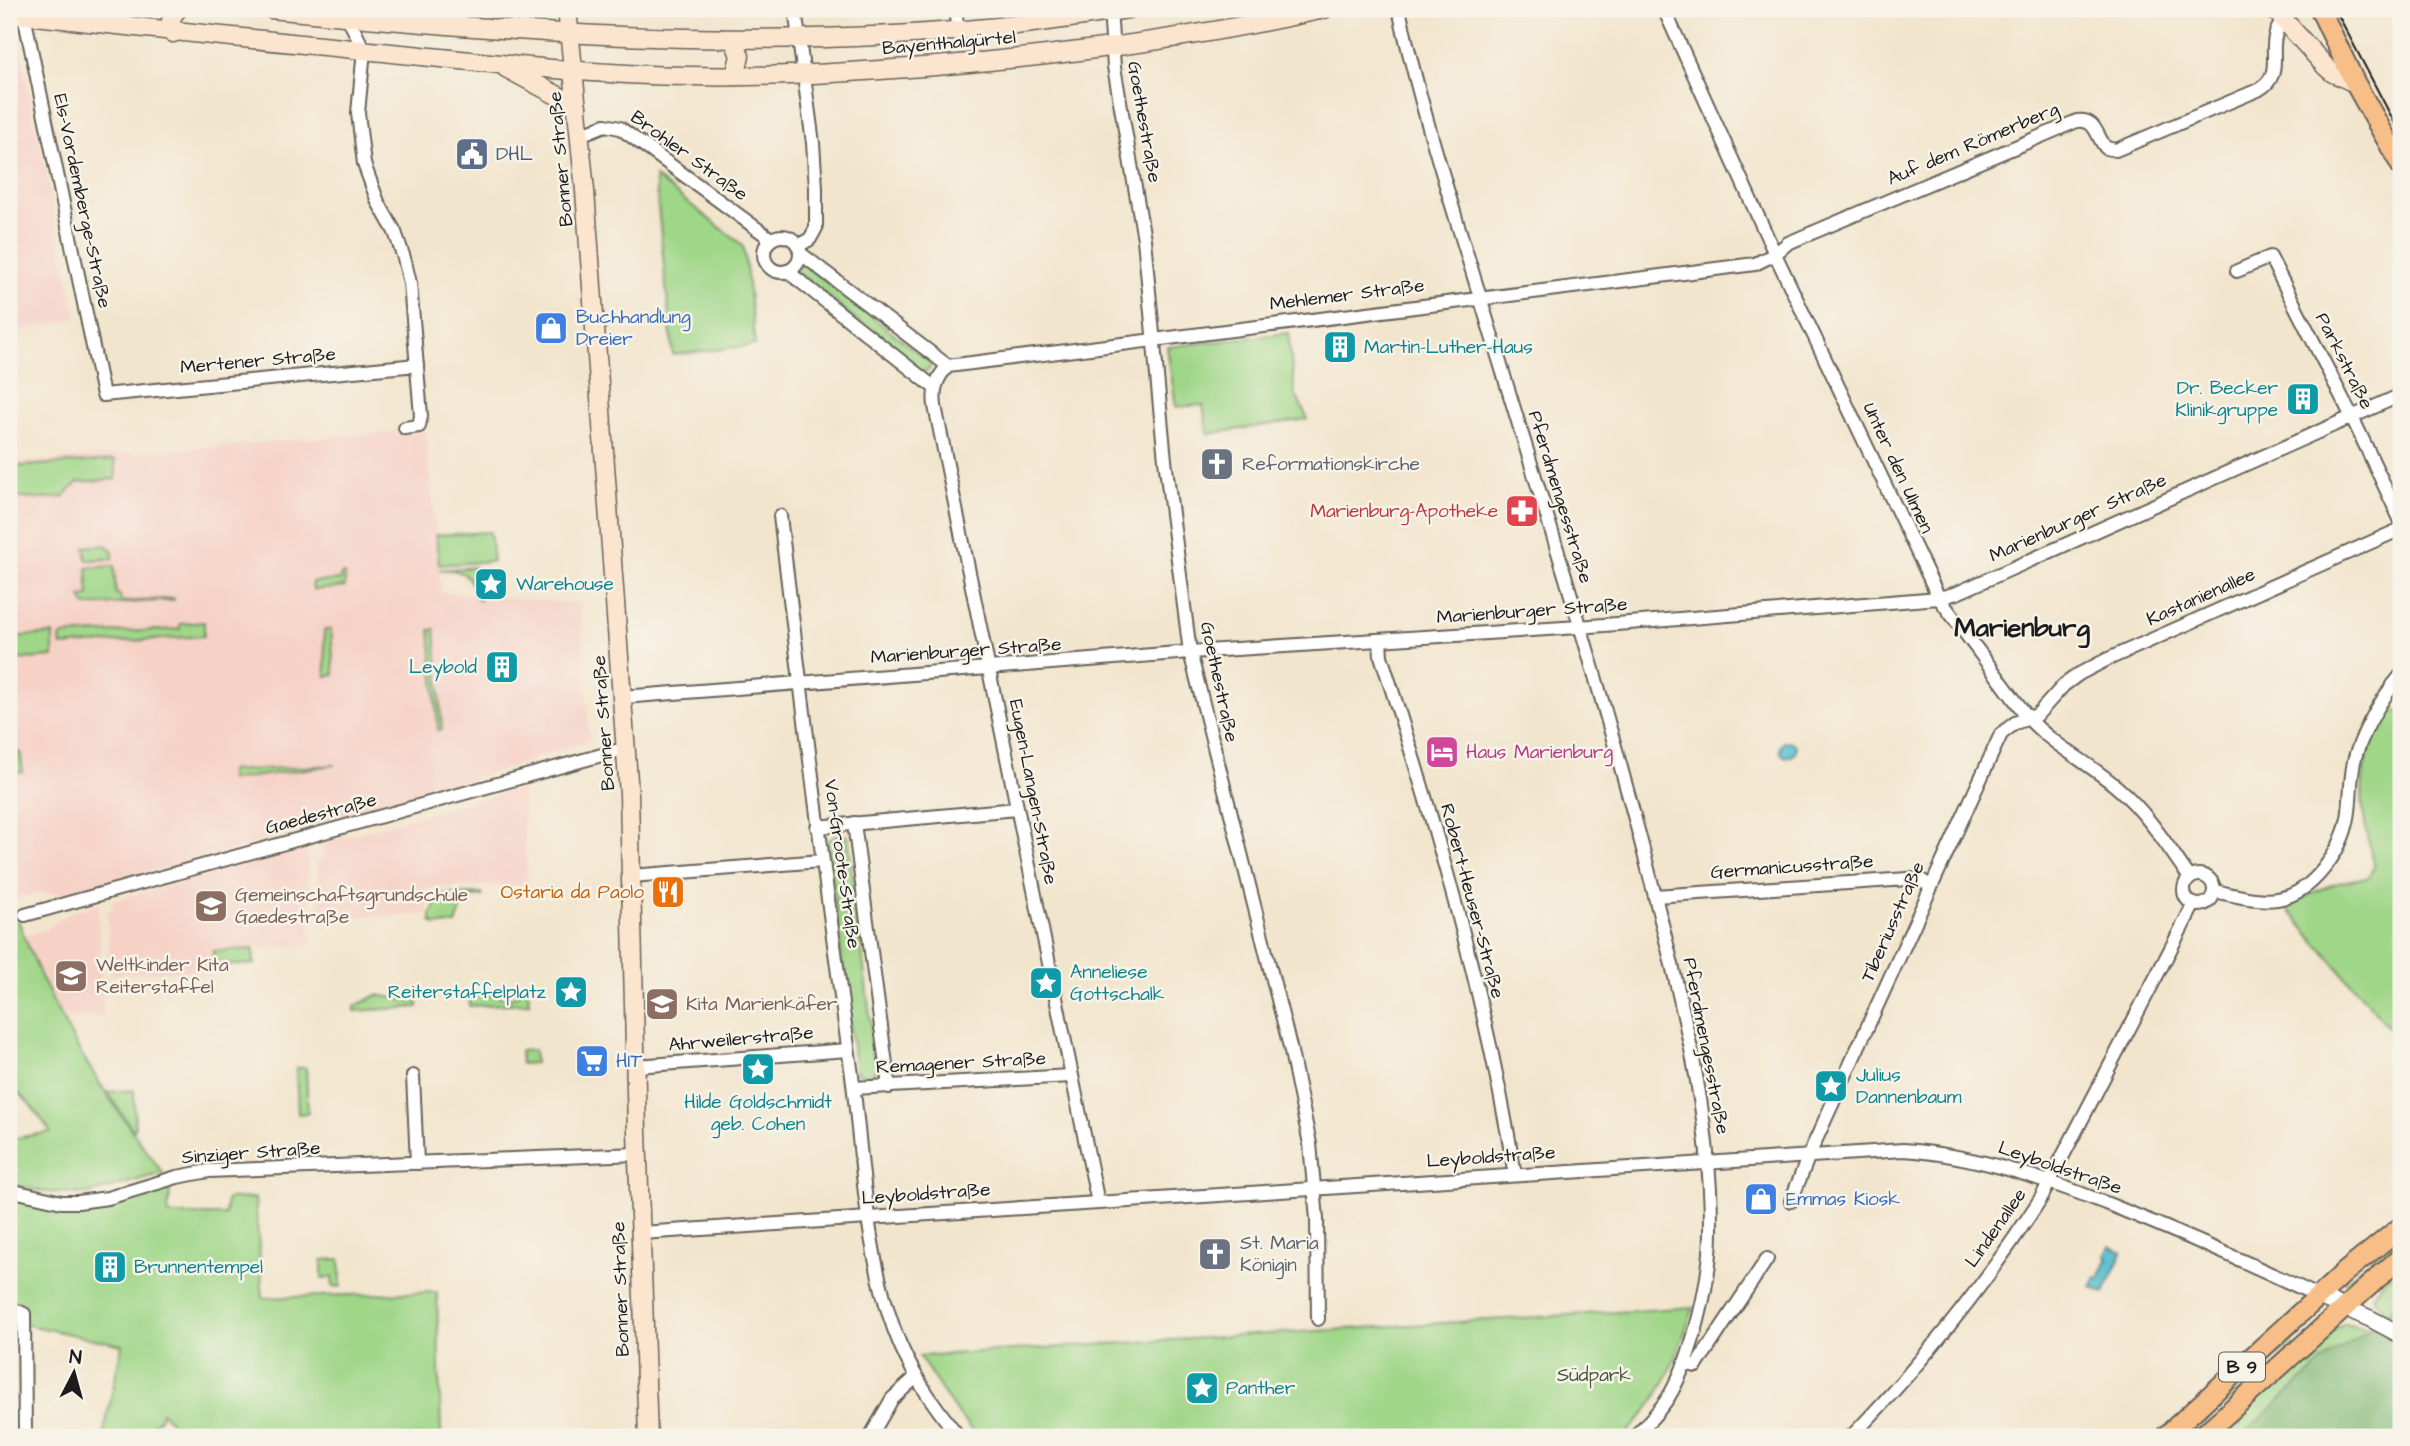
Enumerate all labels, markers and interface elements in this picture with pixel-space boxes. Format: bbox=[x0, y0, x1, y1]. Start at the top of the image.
street label: Bayenthalgürtel bbox=[881, 24, 1017, 63]
street label: Goethestraße bbox=[1120, 59, 1168, 185]
street label: Bonner Straße bbox=[542, 90, 580, 228]
street label: Els-Vordemberge-Straße bbox=[45, 91, 118, 311]
street label: Auf dem Römerberg bbox=[1883, 96, 2064, 193]
street label: Brohler Straße bbox=[625, 104, 753, 208]
public building icon: DHL bbox=[453, 135, 491, 173]
place label: DHL bbox=[496, 141, 533, 168]
street label: Mehlemer Straße bbox=[1268, 272, 1426, 318]
place label: Buchhandlung Dreier bbox=[576, 304, 691, 353]
street label: Parkstraße bbox=[2308, 308, 2380, 414]
shop icon: Buchhandlung Dreier bbox=[532, 309, 570, 347]
building icon: Martin-Luther-Haus bbox=[1321, 328, 1359, 366]
place label: Martin-Luther-Haus bbox=[1364, 334, 1533, 361]
street label: Mertener Straße bbox=[179, 341, 337, 381]
place label: Dr. Becker Klinikgruppe bbox=[2175, 375, 2279, 425]
building icon: Dr. Becker Klinikgruppe bbox=[2284, 380, 2322, 418]
street label: Unter den Ulmen bbox=[1856, 398, 1940, 538]
street label: Pferdmengesstraße bbox=[1520, 407, 1599, 587]
church icon: Reformationskirche bbox=[1198, 445, 1236, 483]
place label: Reformationskirche bbox=[1242, 451, 1420, 478]
street label: Marienburger Straße bbox=[1985, 467, 2171, 570]
pharmacy icon: Marienburg-Apotheke bbox=[1503, 492, 1541, 530]
place label: Marienburg-Apotheke bbox=[1310, 498, 1498, 526]
street label: Kastanienallee bbox=[2142, 561, 2260, 633]
place icon: Warehouse bbox=[472, 565, 510, 603]
place label: Warehouse bbox=[516, 571, 614, 598]
street label: Marienburger Straße bbox=[1436, 591, 1628, 632]
district label: Marienburg bbox=[1954, 610, 2090, 649]
street label: Goethestraße bbox=[1193, 619, 1245, 745]
street label: Marienburger Straße bbox=[870, 631, 1062, 672]
building icon: Leybold bbox=[483, 648, 521, 686]
place label: Leybold bbox=[409, 654, 477, 682]
street label: Bonner Straße bbox=[586, 655, 622, 791]
street label: Eugen-Langen-Straße bbox=[1001, 697, 1064, 887]
hotel icon: Haus Marienburg bbox=[1423, 733, 1461, 771]
place label: Haus Marienburg bbox=[1466, 739, 1613, 767]
street label: Von-Groote-Straße bbox=[817, 778, 867, 950]
street label: Gaedestraße bbox=[262, 786, 380, 842]
street label: Robert-Heuser-Straße bbox=[1433, 801, 1511, 1001]
street label: Germanicusstraße bbox=[1710, 848, 1874, 886]
street label: Tiberiusstraße bbox=[1854, 857, 1932, 987]
restaurant icon: Ostaria da Paolo bbox=[649, 873, 687, 911]
place label: Ostaria da Paolo bbox=[501, 879, 644, 906]
place label: Gemeinschaftsgrundschule Gaedestraße bbox=[235, 882, 468, 931]
school or university icon: Gemeinschaftsgrundschule Gaedestraße bbox=[192, 887, 230, 925]
place label: Weltkinder Kita Reiterstaffel bbox=[96, 952, 229, 1001]
street label: Pferdmengesstraße bbox=[1675, 955, 1736, 1137]
school or university icon: Weltkinder Kita Reiterstaffel bbox=[52, 957, 90, 995]
place label: Anneliese Gottschalk bbox=[1070, 959, 1165, 1008]
place icon: Anneliese Gottschalk bbox=[1027, 964, 1065, 1002]
place icon: Reiterstaffelplatz bbox=[552, 973, 590, 1011]
place label: Reiterstaffelplatz bbox=[388, 979, 547, 1006]
school or university icon: Kita Marienkäfer bbox=[643, 985, 681, 1023]
place label: Kita Marienkäfer bbox=[686, 991, 838, 1018]
street label: Ahrweilerstraße bbox=[667, 1019, 815, 1059]
supermarket icon: HIT bbox=[573, 1042, 611, 1080]
street label: Remagener Straße bbox=[875, 1045, 1047, 1082]
place label: HIT bbox=[616, 1048, 642, 1075]
place icon: Hilde Goldschmidt geb. Cohen bbox=[739, 1050, 777, 1088]
place label: Julius Dannenbaum bbox=[1856, 1062, 1962, 1111]
place icon: Julius Dannenbaum bbox=[1812, 1067, 1850, 1105]
place label: Hilde Goldschmidt geb. Cohen bbox=[684, 1089, 832, 1139]
street label: Leyboldstraße bbox=[1994, 1134, 2125, 1203]
street label: Sinziger Straße bbox=[181, 1135, 321, 1172]
street label: Leyboldstraße bbox=[1426, 1139, 1556, 1176]
street label: Leyboldstraße bbox=[861, 1176, 991, 1213]
shop icon: Emmas Kiosk bbox=[1742, 1180, 1780, 1218]
street label: Lindenallee bbox=[1959, 1183, 2033, 1273]
place label: Emmas Kiosk bbox=[1786, 1186, 1900, 1213]
street label: Bonner Straße bbox=[605, 1221, 637, 1357]
place label: St. Maria Königin bbox=[1240, 1230, 1319, 1280]
church icon: St. Maria Königin bbox=[1196, 1235, 1234, 1273]
building icon: Brunnentempel bbox=[91, 1248, 129, 1286]
place label: Brunnentempel bbox=[134, 1254, 263, 1281]
north arrow bbox=[38, 1338, 108, 1408]
text: N bbox=[68, 1344, 83, 1372]
road number: B 9 bbox=[2219, 1352, 2265, 1382]
park label: Südpark bbox=[1557, 1362, 1631, 1389]
place icon: Panther bbox=[1183, 1369, 1221, 1407]
place label: Panther bbox=[1226, 1375, 1296, 1402]

